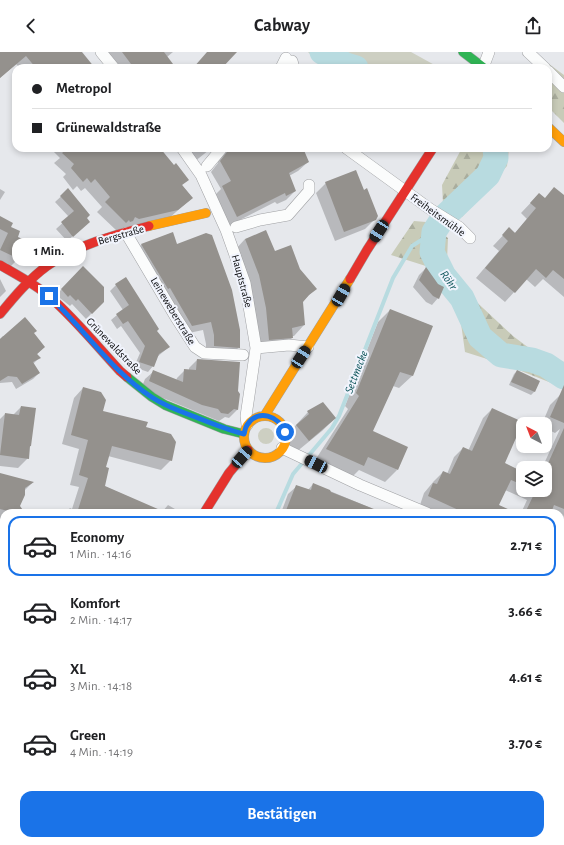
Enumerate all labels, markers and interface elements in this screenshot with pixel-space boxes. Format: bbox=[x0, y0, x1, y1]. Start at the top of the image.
icon: back bbox=[20, 15, 42, 37]
icon: share bbox=[522, 15, 544, 37]
text: Cabway bbox=[254, 17, 310, 35]
text: Metropol bbox=[56, 81, 112, 96]
text: Grünewaldstraße bbox=[56, 120, 161, 135]
street label: Freiheitsmühle bbox=[409, 192, 467, 238]
car bbox=[367, 218, 391, 244]
street label: Bergstraße bbox=[97, 223, 145, 247]
callout: 1 Min. bbox=[12, 238, 86, 266]
text: 1 Min. bbox=[34, 245, 64, 258]
street label: Hauptstraße bbox=[230, 253, 254, 309]
water label: Röhr bbox=[438, 268, 460, 293]
street label: Leineweberstraße bbox=[149, 275, 197, 347]
car bbox=[330, 282, 352, 308]
route end bbox=[40, 287, 58, 305]
street label: Grünewaldstraße bbox=[84, 315, 144, 377]
car bbox=[289, 344, 313, 370]
water label: Settmecke bbox=[342, 349, 370, 395]
north arrow bbox=[516, 417, 552, 453]
map controls bbox=[516, 417, 552, 497]
route start bbox=[276, 423, 294, 441]
car bbox=[230, 444, 254, 470]
car bbox=[303, 453, 329, 475]
button: layers bbox=[516, 461, 552, 497]
icon: car bbox=[22, 528, 58, 564]
text: Economy bbox=[70, 530, 124, 545]
text: 2.71 € bbox=[510, 538, 542, 553]
text: 1 Min. · 14:16 bbox=[70, 548, 131, 561]
icon: car bbox=[22, 594, 58, 630]
text: Komfort bbox=[70, 596, 120, 611]
text: 3.66 € bbox=[508, 604, 542, 619]
text: 2 Min. · 14:17 bbox=[70, 614, 132, 627]
icon: car bbox=[22, 660, 58, 696]
text: XL bbox=[70, 662, 86, 677]
text: 4.61 € bbox=[509, 670, 542, 685]
text: 3 Min. · 14:18 bbox=[70, 680, 132, 693]
icon: car bbox=[22, 726, 58, 762]
text: Green bbox=[70, 728, 106, 743]
text: 3.70 € bbox=[509, 736, 542, 751]
text: 4 Min. · 14:19 bbox=[70, 746, 133, 759]
button: Bestätigen bbox=[20, 791, 544, 837]

